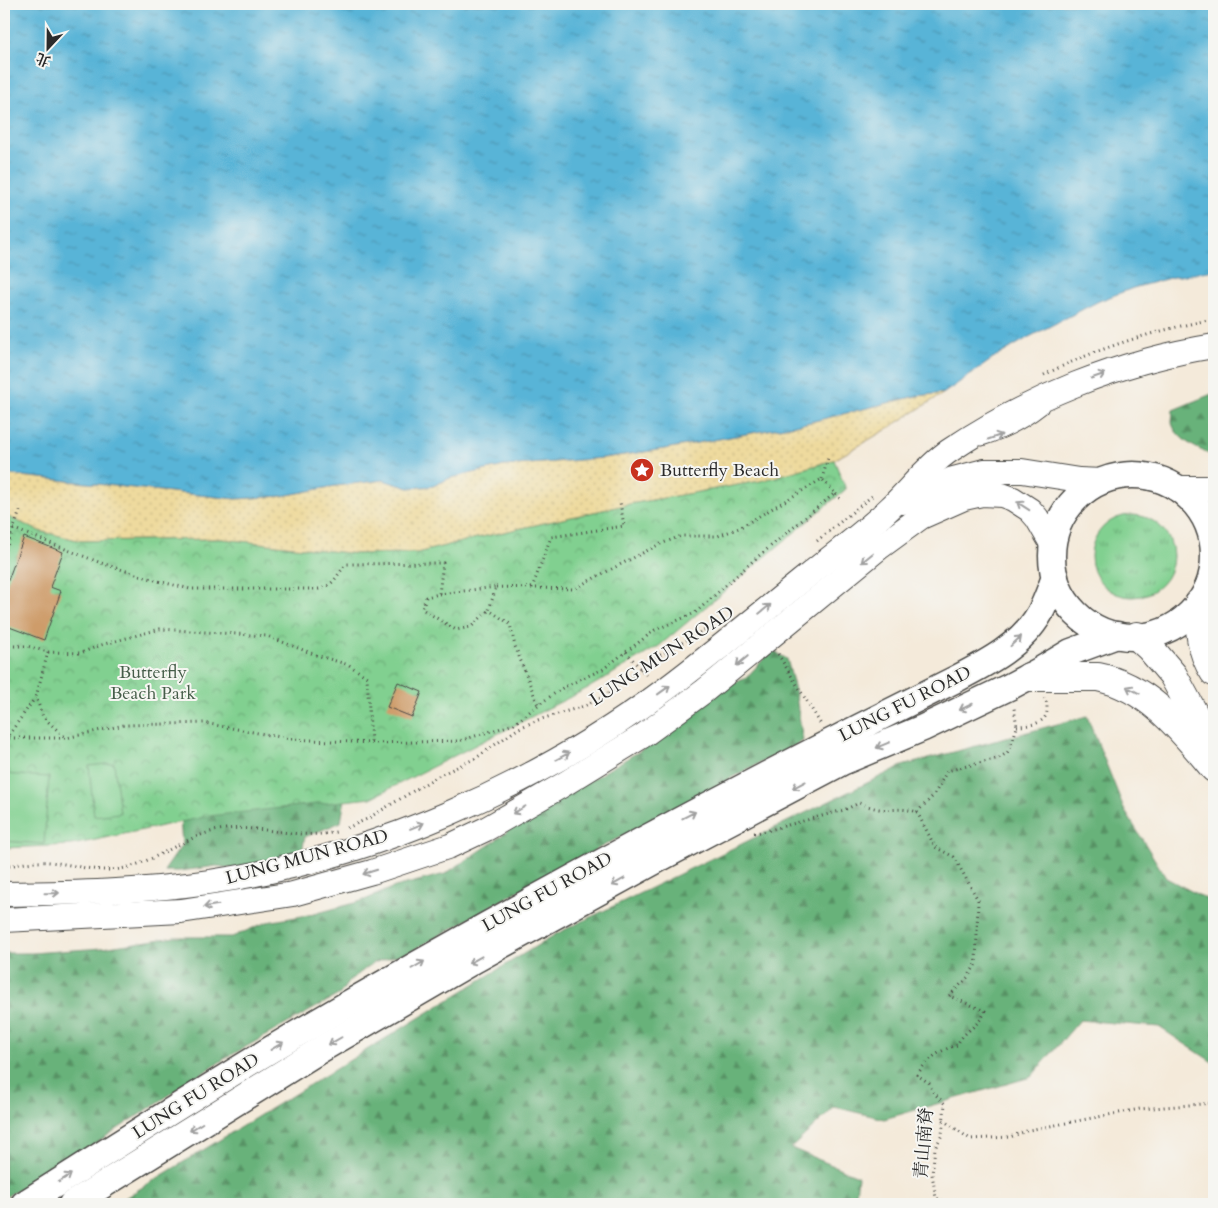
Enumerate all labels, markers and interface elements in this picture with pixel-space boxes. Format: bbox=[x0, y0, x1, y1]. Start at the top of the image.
north arrow bbox=[22, 22, 72, 72]
text: 北 bbox=[33, 48, 53, 71]
one-way arrow bbox=[1090, 371, 1105, 380]
one-way arrow bbox=[986, 432, 1002, 441]
place icon: Butterfly Beach bbox=[629, 457, 655, 483]
place label: Butterfly Beach bbox=[660, 458, 779, 483]
one-way arrow bbox=[1017, 500, 1031, 510]
one-way arrow bbox=[861, 552, 874, 563]
street label: LUNG MUN ROAD bbox=[585, 600, 739, 712]
one-way arrow bbox=[759, 604, 772, 615]
one-way arrow bbox=[1010, 635, 1023, 647]
one-way arrow bbox=[735, 656, 748, 667]
park label: Butterfly Beach Park bbox=[110, 660, 196, 706]
street label: LUNG FU ROAD bbox=[835, 660, 975, 748]
one-way arrow bbox=[657, 685, 671, 695]
one-way arrow bbox=[1126, 685, 1141, 695]
one-way arrow bbox=[959, 703, 974, 713]
one-way arrow bbox=[875, 742, 890, 751]
one-way arrow bbox=[555, 751, 570, 760]
one-way arrow bbox=[792, 780, 807, 790]
one-way arrow bbox=[512, 806, 527, 815]
one-way arrow bbox=[682, 810, 697, 820]
one-way arrow bbox=[409, 821, 424, 830]
street label: LUNG MUN ROAD bbox=[223, 823, 391, 891]
street label: LUNG FU ROAD bbox=[477, 846, 617, 938]
one-way arrow bbox=[362, 868, 378, 878]
one-way arrow bbox=[611, 877, 625, 887]
one-way arrow bbox=[44, 888, 60, 898]
one-way arrow bbox=[203, 902, 219, 912]
one-way arrow bbox=[468, 955, 483, 965]
one-way arrow bbox=[411, 960, 426, 970]
one-way arrow bbox=[328, 1037, 342, 1047]
one-way arrow bbox=[270, 1040, 284, 1050]
street label: LUNG FU ROAD bbox=[128, 1047, 264, 1145]
street label: 青山南脊 bbox=[908, 1106, 940, 1180]
one-way arrow bbox=[190, 1122, 204, 1132]
one-way arrow bbox=[58, 1173, 72, 1183]

